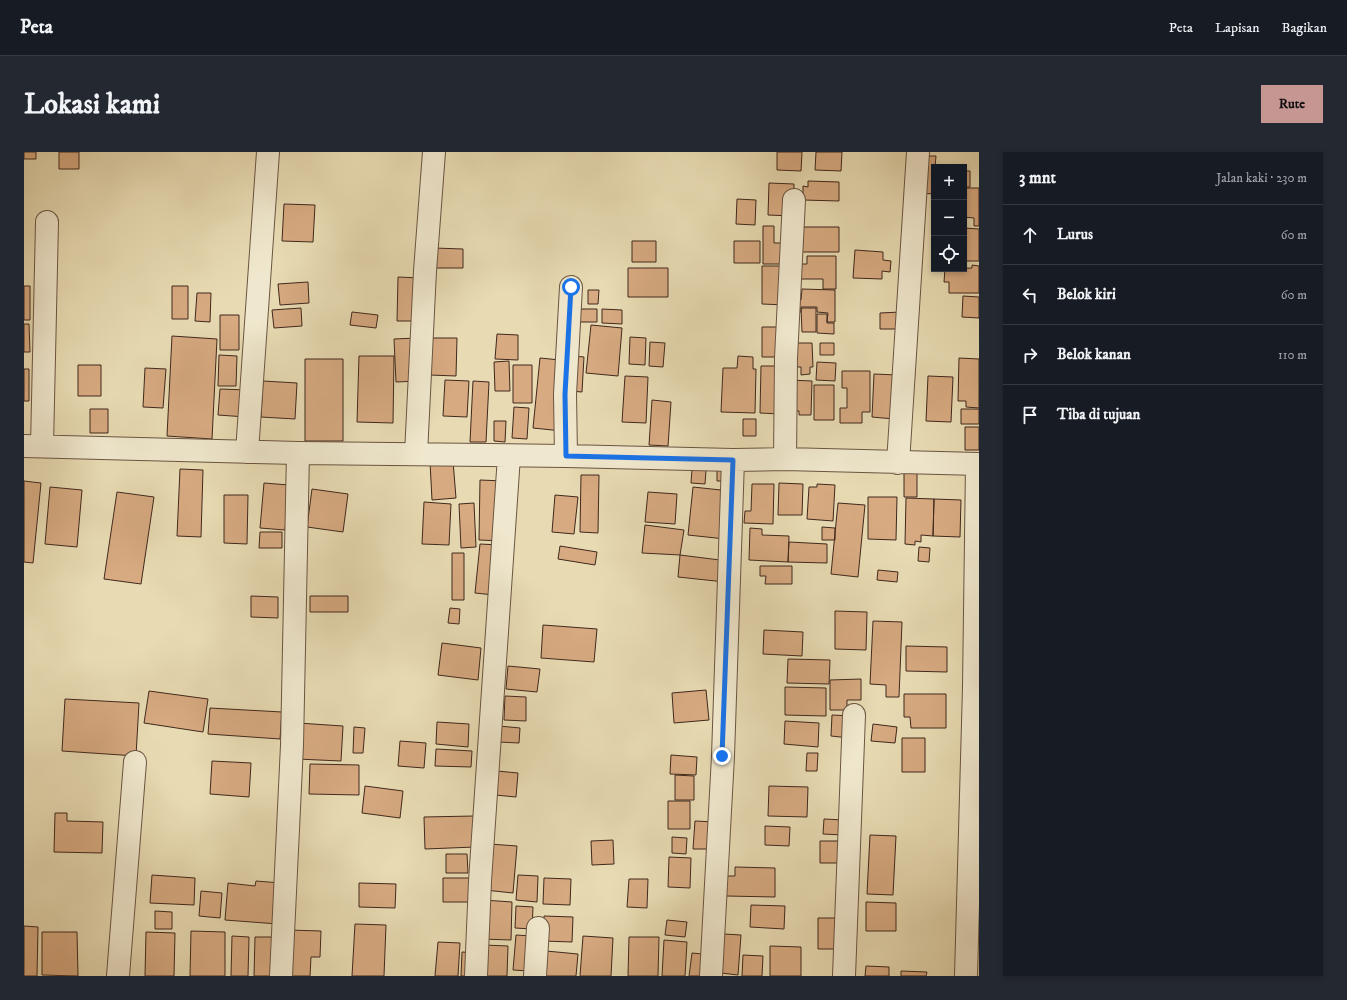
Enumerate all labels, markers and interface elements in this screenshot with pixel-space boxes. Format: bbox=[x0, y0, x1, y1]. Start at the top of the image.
text: Peta bbox=[20, 16, 53, 39]
text: Peta bbox=[1169, 19, 1193, 37]
text: Lapisan bbox=[1215, 19, 1260, 37]
text: Bagikan bbox=[1282, 19, 1327, 37]
button: Rute bbox=[1261, 85, 1323, 123]
text: Lokasi kami bbox=[24, 87, 160, 122]
map controls bbox=[931, 164, 967, 272]
button: + bbox=[931, 164, 967, 200]
text: 3 mnt bbox=[1019, 167, 1056, 189]
text: Jalan kaki · 230 m bbox=[1216, 170, 1307, 186]
button: − bbox=[931, 200, 967, 236]
icon: ahead bbox=[1019, 224, 1041, 246]
text: Lurus bbox=[1057, 225, 1093, 244]
text: 60 m bbox=[1281, 227, 1307, 243]
button: locate bbox=[931, 236, 967, 272]
route start bbox=[562, 278, 580, 296]
icon: left bbox=[1019, 284, 1041, 306]
text: Belok kiri bbox=[1057, 285, 1116, 304]
text: 60 m bbox=[1281, 287, 1307, 303]
icon: right bbox=[1019, 344, 1041, 366]
text: Belok kanan bbox=[1057, 345, 1131, 364]
text: 110 m bbox=[1278, 347, 1307, 363]
icon: arrive bbox=[1019, 404, 1041, 426]
text: Tiba di tujuan bbox=[1057, 405, 1140, 424]
route end bbox=[713, 747, 731, 765]

